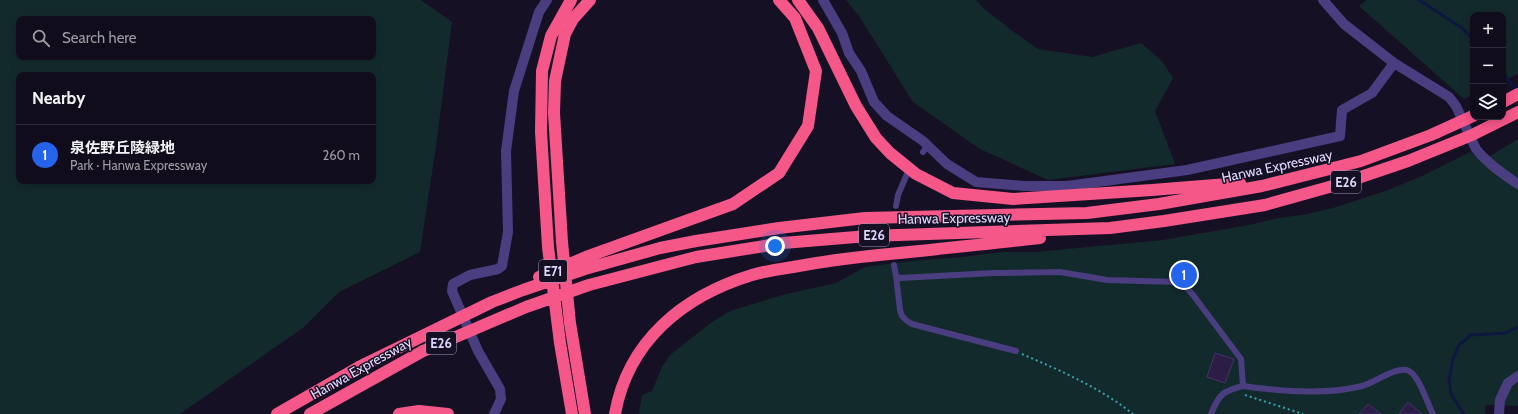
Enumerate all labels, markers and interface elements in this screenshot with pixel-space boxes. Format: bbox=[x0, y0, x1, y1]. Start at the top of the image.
map controls bbox=[1470, 12, 1506, 120]
button: + bbox=[1470, 12, 1506, 48]
search box bbox=[16, 16, 376, 60]
icon: search bbox=[30, 27, 52, 49]
text: Search here bbox=[62, 29, 137, 47]
button: − bbox=[1470, 48, 1506, 84]
button: layers bbox=[1470, 84, 1506, 120]
text: Nearby bbox=[32, 88, 85, 108]
text: 泉佐野丘陵緑地 bbox=[70, 139, 175, 157]
street label: Hanwa Expressway bbox=[1220, 145, 1334, 187]
text: 1 bbox=[43, 147, 47, 163]
text: 260 m bbox=[322, 147, 360, 163]
text: Park · Hanwa Expressway bbox=[70, 157, 207, 173]
road number: E26 bbox=[1331, 171, 1361, 193]
street label: Hanwa Expressway bbox=[897, 208, 1011, 228]
road number: E26 bbox=[859, 224, 889, 246]
your location bbox=[765, 236, 785, 256]
road number: E71 bbox=[539, 260, 567, 282]
pin: 1 bbox=[1171, 260, 1197, 290]
road number: E26 bbox=[426, 332, 456, 354]
street label: Hanwa Expressway bbox=[307, 333, 415, 403]

